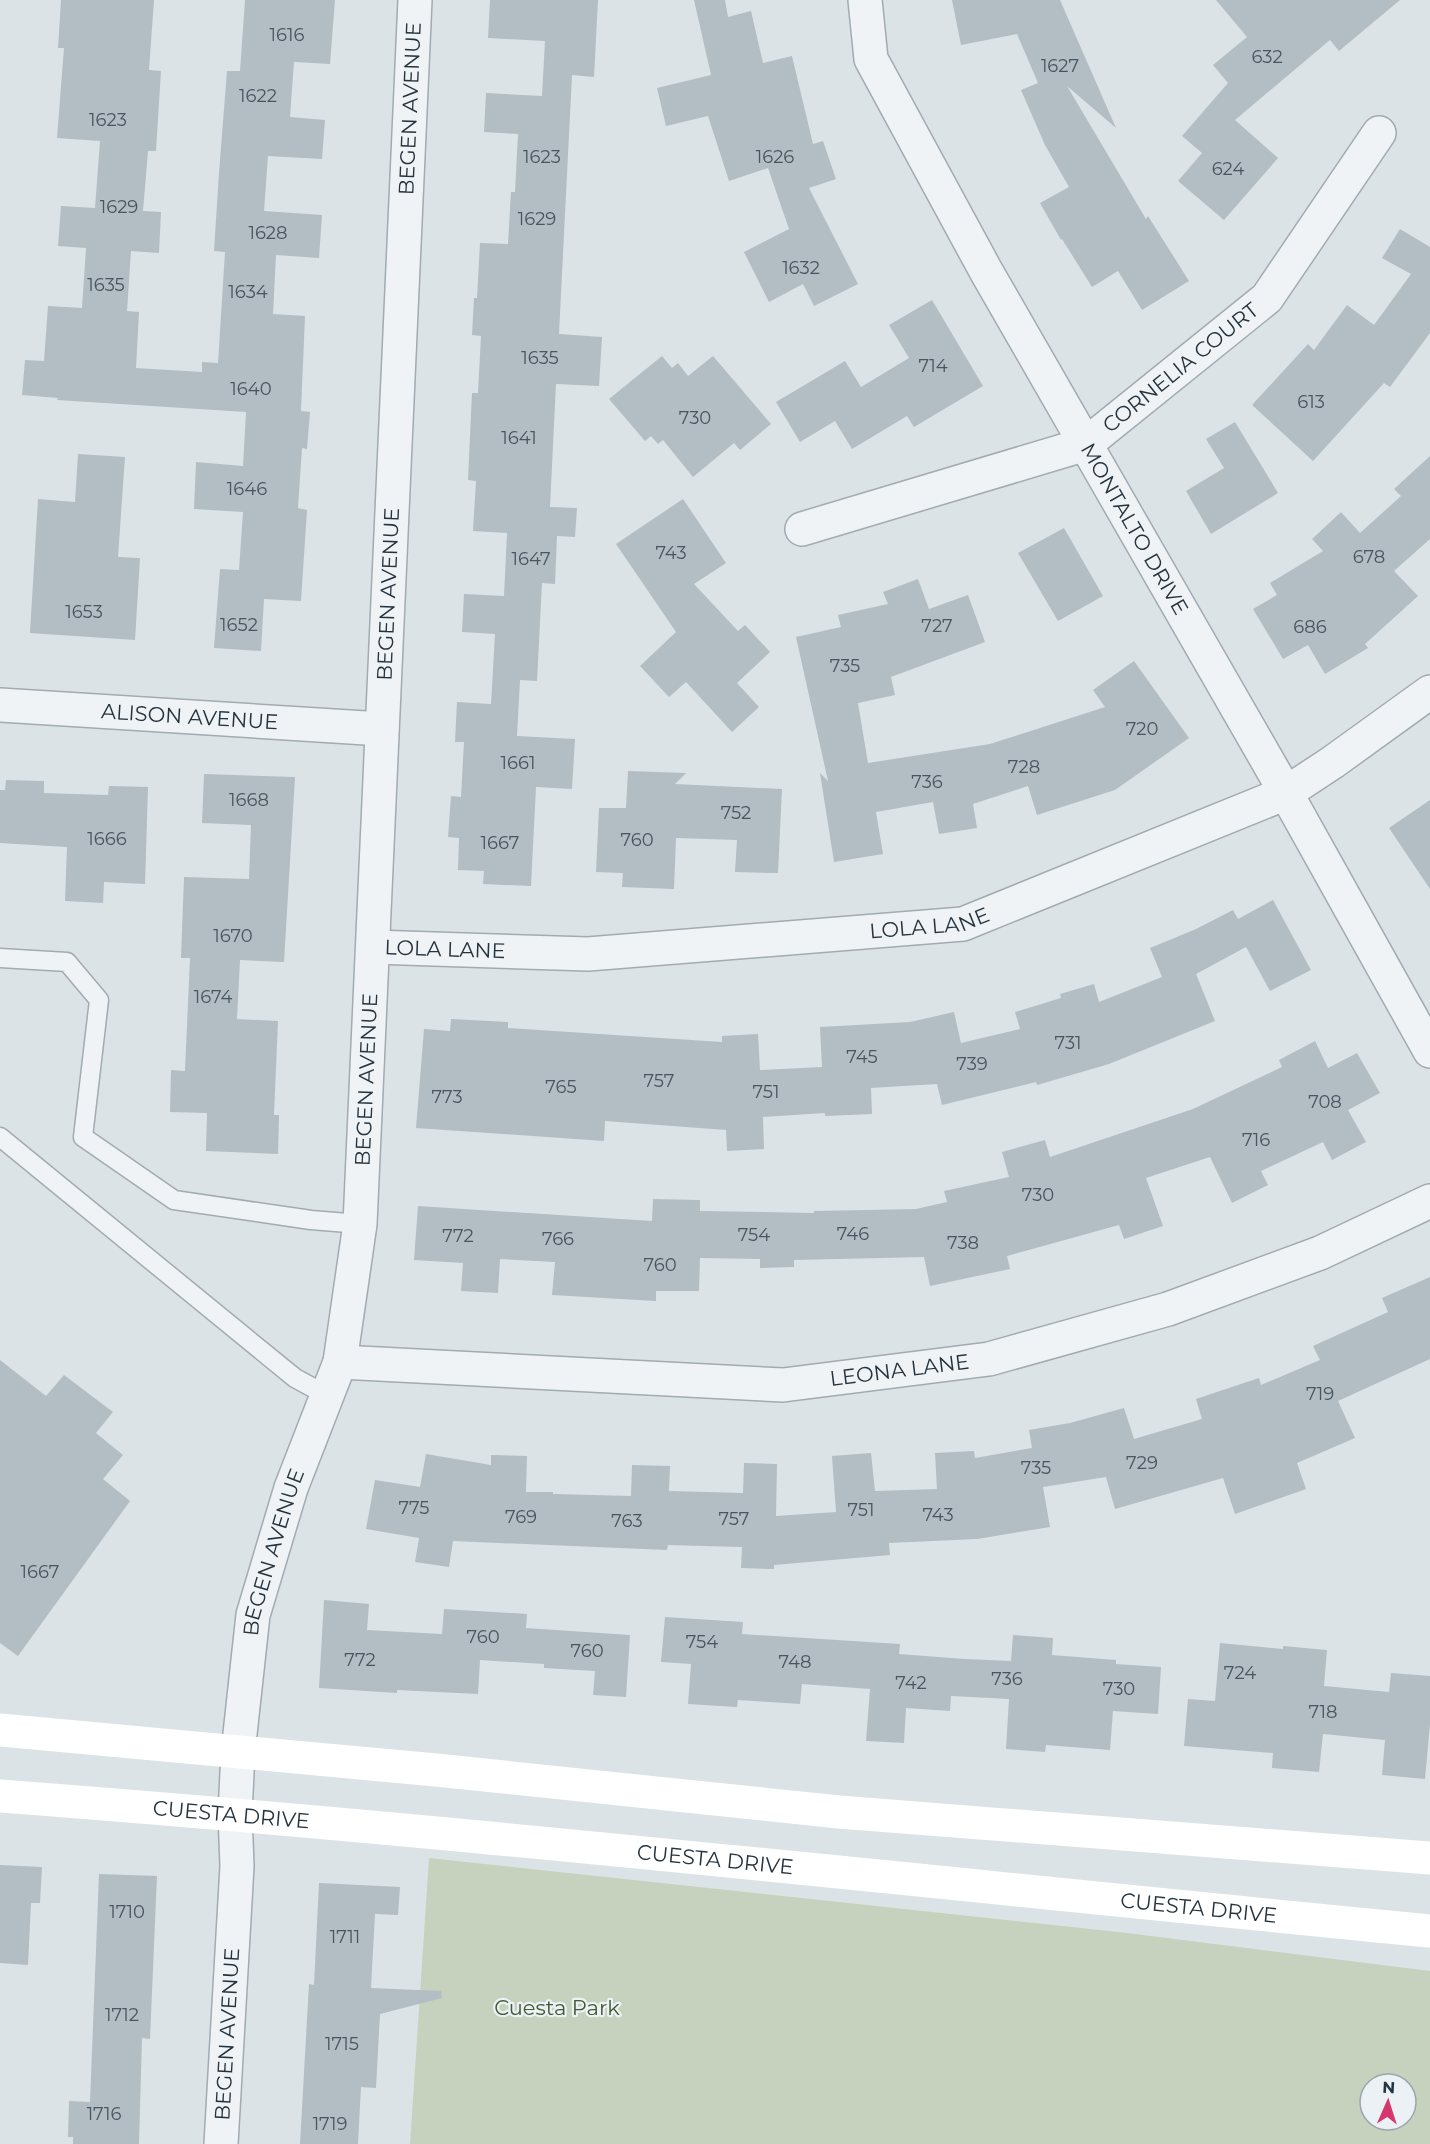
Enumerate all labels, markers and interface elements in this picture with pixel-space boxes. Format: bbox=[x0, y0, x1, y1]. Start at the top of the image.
street label: BEGEN AVENUE bbox=[393, 22, 426, 196]
house number: 1616 bbox=[270, 24, 304, 46]
house number: 632 bbox=[1251, 46, 1283, 68]
house number: 1627 bbox=[1041, 55, 1079, 77]
house number: 1622 bbox=[239, 85, 277, 107]
house number: 1623 bbox=[89, 109, 127, 131]
house number: 1623 bbox=[523, 146, 561, 168]
house number: 1626 bbox=[756, 146, 794, 168]
house number: 624 bbox=[1212, 158, 1244, 180]
house number: 1629 bbox=[100, 196, 138, 218]
house number: 1629 bbox=[518, 208, 556, 230]
house number: 1628 bbox=[248, 222, 288, 244]
house number: 1632 bbox=[782, 257, 820, 279]
house number: 1635 bbox=[87, 274, 125, 296]
house number: 1634 bbox=[228, 281, 268, 303]
street label: CORNELIA COURT bbox=[1097, 297, 1263, 438]
house number: 1635 bbox=[521, 347, 559, 369]
house number: 714 bbox=[918, 355, 948, 377]
house number: 1640 bbox=[230, 378, 272, 400]
house number: 613 bbox=[1297, 391, 1325, 413]
house number: 730 bbox=[679, 407, 711, 429]
house number: 1641 bbox=[501, 427, 537, 449]
street label: MONTALTO DRIVE bbox=[1076, 438, 1194, 619]
house number: 1646 bbox=[227, 478, 267, 500]
street label: BEGEN AVENUE bbox=[371, 507, 404, 681]
house number: 743 bbox=[655, 542, 687, 564]
house number: 678 bbox=[1353, 546, 1385, 568]
house number: 1647 bbox=[511, 548, 551, 570]
house number: 1653 bbox=[65, 601, 103, 623]
house number: 1652 bbox=[220, 614, 258, 636]
house number: 727 bbox=[921, 615, 953, 637]
house number: 686 bbox=[1293, 616, 1327, 638]
house number: 735 bbox=[830, 655, 860, 677]
street label: ALISON AVENUE bbox=[100, 698, 279, 734]
house number: 720 bbox=[1126, 718, 1158, 740]
house number: 1661 bbox=[501, 752, 535, 774]
house number: 728 bbox=[1008, 756, 1040, 778]
house number: 736 bbox=[911, 771, 943, 793]
house number: 1668 bbox=[229, 789, 269, 811]
house number: 752 bbox=[721, 802, 751, 824]
house number: 1666 bbox=[87, 828, 127, 850]
house number: 760 bbox=[620, 829, 654, 851]
house number: 1667 bbox=[481, 832, 519, 854]
street label: LOLA LANE bbox=[868, 902, 993, 943]
house number: 1670 bbox=[213, 925, 253, 947]
street label: LOLA LANE bbox=[384, 934, 506, 963]
house number: 1674 bbox=[194, 986, 232, 1008]
street label: BEGEN AVENUE bbox=[350, 993, 382, 1167]
house number: 731 bbox=[1054, 1032, 1082, 1054]
house number: 745 bbox=[846, 1046, 878, 1068]
house number: 739 bbox=[956, 1053, 988, 1075]
house number: 757 bbox=[644, 1070, 674, 1092]
house number: 765 bbox=[545, 1076, 577, 1098]
house number: 751 bbox=[753, 1081, 779, 1103]
house number: 773 bbox=[431, 1086, 463, 1108]
house number: 708 bbox=[1308, 1091, 1342, 1113]
house number: 716 bbox=[1242, 1129, 1270, 1151]
house number: 730 bbox=[1022, 1184, 1054, 1206]
house number: 746 bbox=[837, 1223, 869, 1245]
house number: 754 bbox=[738, 1224, 770, 1246]
house number: 772 bbox=[442, 1225, 474, 1247]
house number: 766 bbox=[542, 1228, 574, 1250]
house number: 738 bbox=[947, 1232, 979, 1254]
house number: 760 bbox=[643, 1254, 677, 1276]
street label: LEONA LANE bbox=[828, 1349, 971, 1391]
house number: 719 bbox=[1306, 1383, 1334, 1405]
house number: 729 bbox=[1126, 1452, 1158, 1474]
house number: 735 bbox=[1021, 1457, 1051, 1479]
street label: BEGEN AVENUE bbox=[238, 1465, 309, 1637]
house number: 775 bbox=[398, 1497, 430, 1519]
house number: 751 bbox=[848, 1499, 874, 1521]
house number: 743 bbox=[922, 1504, 954, 1526]
house number: 769 bbox=[505, 1506, 537, 1528]
house number: 757 bbox=[719, 1508, 749, 1530]
house number: 763 bbox=[611, 1510, 643, 1532]
house number: 1667 bbox=[21, 1561, 59, 1583]
house number: 760 bbox=[466, 1626, 500, 1648]
house number: 754 bbox=[686, 1631, 718, 1653]
house number: 760 bbox=[570, 1640, 604, 1662]
house number: 772 bbox=[344, 1649, 376, 1671]
house number: 748 bbox=[779, 1651, 812, 1673]
house number: 724 bbox=[1224, 1662, 1256, 1684]
house number: 736 bbox=[991, 1668, 1023, 1690]
house number: 742 bbox=[895, 1672, 927, 1694]
house number: 730 bbox=[1103, 1678, 1135, 1700]
house number: 718 bbox=[1309, 1701, 1337, 1723]
street label: CUESTA DRIVE bbox=[152, 1795, 311, 1833]
street label: CUESTA DRIVE bbox=[636, 1839, 795, 1879]
street label: CUESTA DRIVE bbox=[1119, 1887, 1278, 1928]
house number: 1710 bbox=[109, 1901, 145, 1923]
house number: 1711 bbox=[330, 1926, 360, 1948]
street label: BEGEN AVENUE bbox=[209, 1947, 244, 2121]
park label: Cuesta Park bbox=[494, 1995, 620, 2020]
house number: 1712 bbox=[105, 2004, 139, 2026]
house number: 1715 bbox=[325, 2033, 359, 2055]
north arrow bbox=[1358, 2072, 1418, 2132]
text: N bbox=[1382, 2078, 1396, 2097]
house number: 1716 bbox=[87, 2103, 121, 2125]
house number: 1719 bbox=[313, 2113, 347, 2135]

